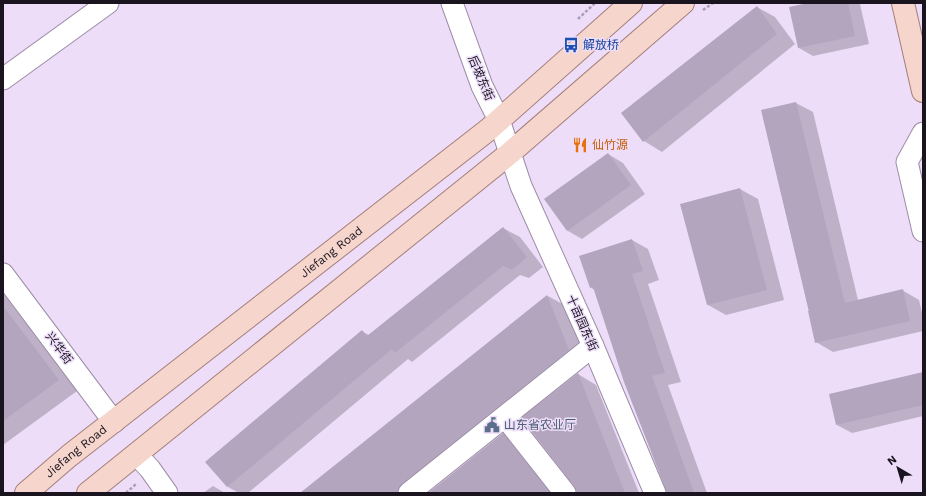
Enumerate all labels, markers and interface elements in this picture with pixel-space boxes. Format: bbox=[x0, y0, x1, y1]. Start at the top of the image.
bus stop icon: 解放桥 bbox=[562, 36, 580, 54]
place label: 解放桥 bbox=[583, 38, 619, 52]
street label: 后坡东街 bbox=[465, 53, 497, 103]
restaurant icon: 仙竹源 bbox=[571, 136, 589, 154]
place label: 仙竹源 bbox=[592, 138, 628, 152]
street label: Jiefang Road bbox=[297, 223, 365, 281]
street label: 十亩园东街 bbox=[563, 293, 601, 353]
street label: 兴华街 bbox=[43, 329, 75, 367]
public building icon: 山东省农业厅 bbox=[483, 416, 501, 434]
place label: 山东省农业厅 bbox=[504, 418, 576, 432]
street label: Jiefang Road bbox=[42, 422, 110, 480]
north arrow bbox=[878, 448, 918, 488]
text: N bbox=[885, 453, 899, 468]

